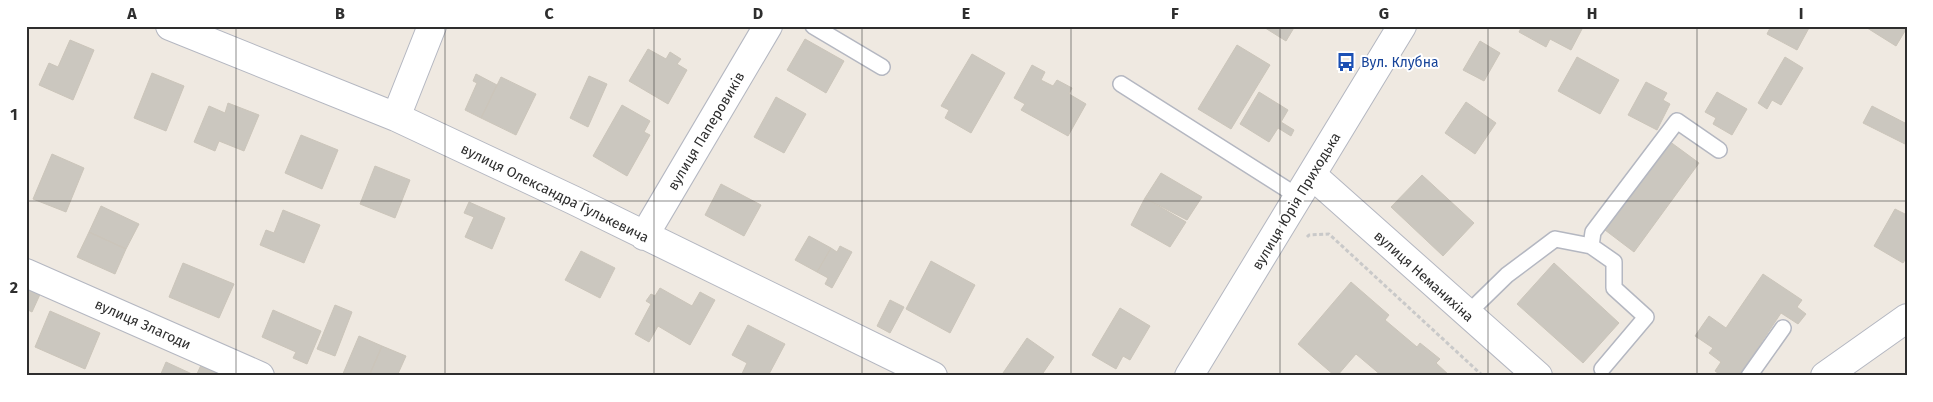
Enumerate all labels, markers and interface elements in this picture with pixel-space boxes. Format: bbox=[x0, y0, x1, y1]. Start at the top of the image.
text: A bbox=[126, 4, 137, 23]
text: B bbox=[335, 4, 345, 23]
text: C bbox=[544, 4, 554, 23]
text: D bbox=[753, 4, 763, 23]
text: E bbox=[962, 4, 970, 23]
text: F bbox=[1171, 4, 1179, 23]
text: G bbox=[1379, 4, 1389, 23]
text: H bbox=[1587, 4, 1597, 23]
text: I bbox=[1799, 4, 1803, 23]
bus stop icon: Вул. Клубна bbox=[1335, 51, 1357, 73]
place label: Вул. Клубна bbox=[1361, 54, 1439, 71]
street label: вулиця Паперовиків bbox=[664, 69, 749, 194]
text: 1 bbox=[10, 105, 18, 124]
street label: вулиця Юрія Приходька bbox=[1249, 129, 1344, 273]
street label: вулиця Олександра Гулькевича bbox=[458, 140, 652, 246]
street label: вулиця Неманихіна bbox=[1370, 227, 1477, 326]
text: 2 bbox=[10, 278, 18, 297]
street label: вулиця Злагоди bbox=[92, 296, 193, 353]

